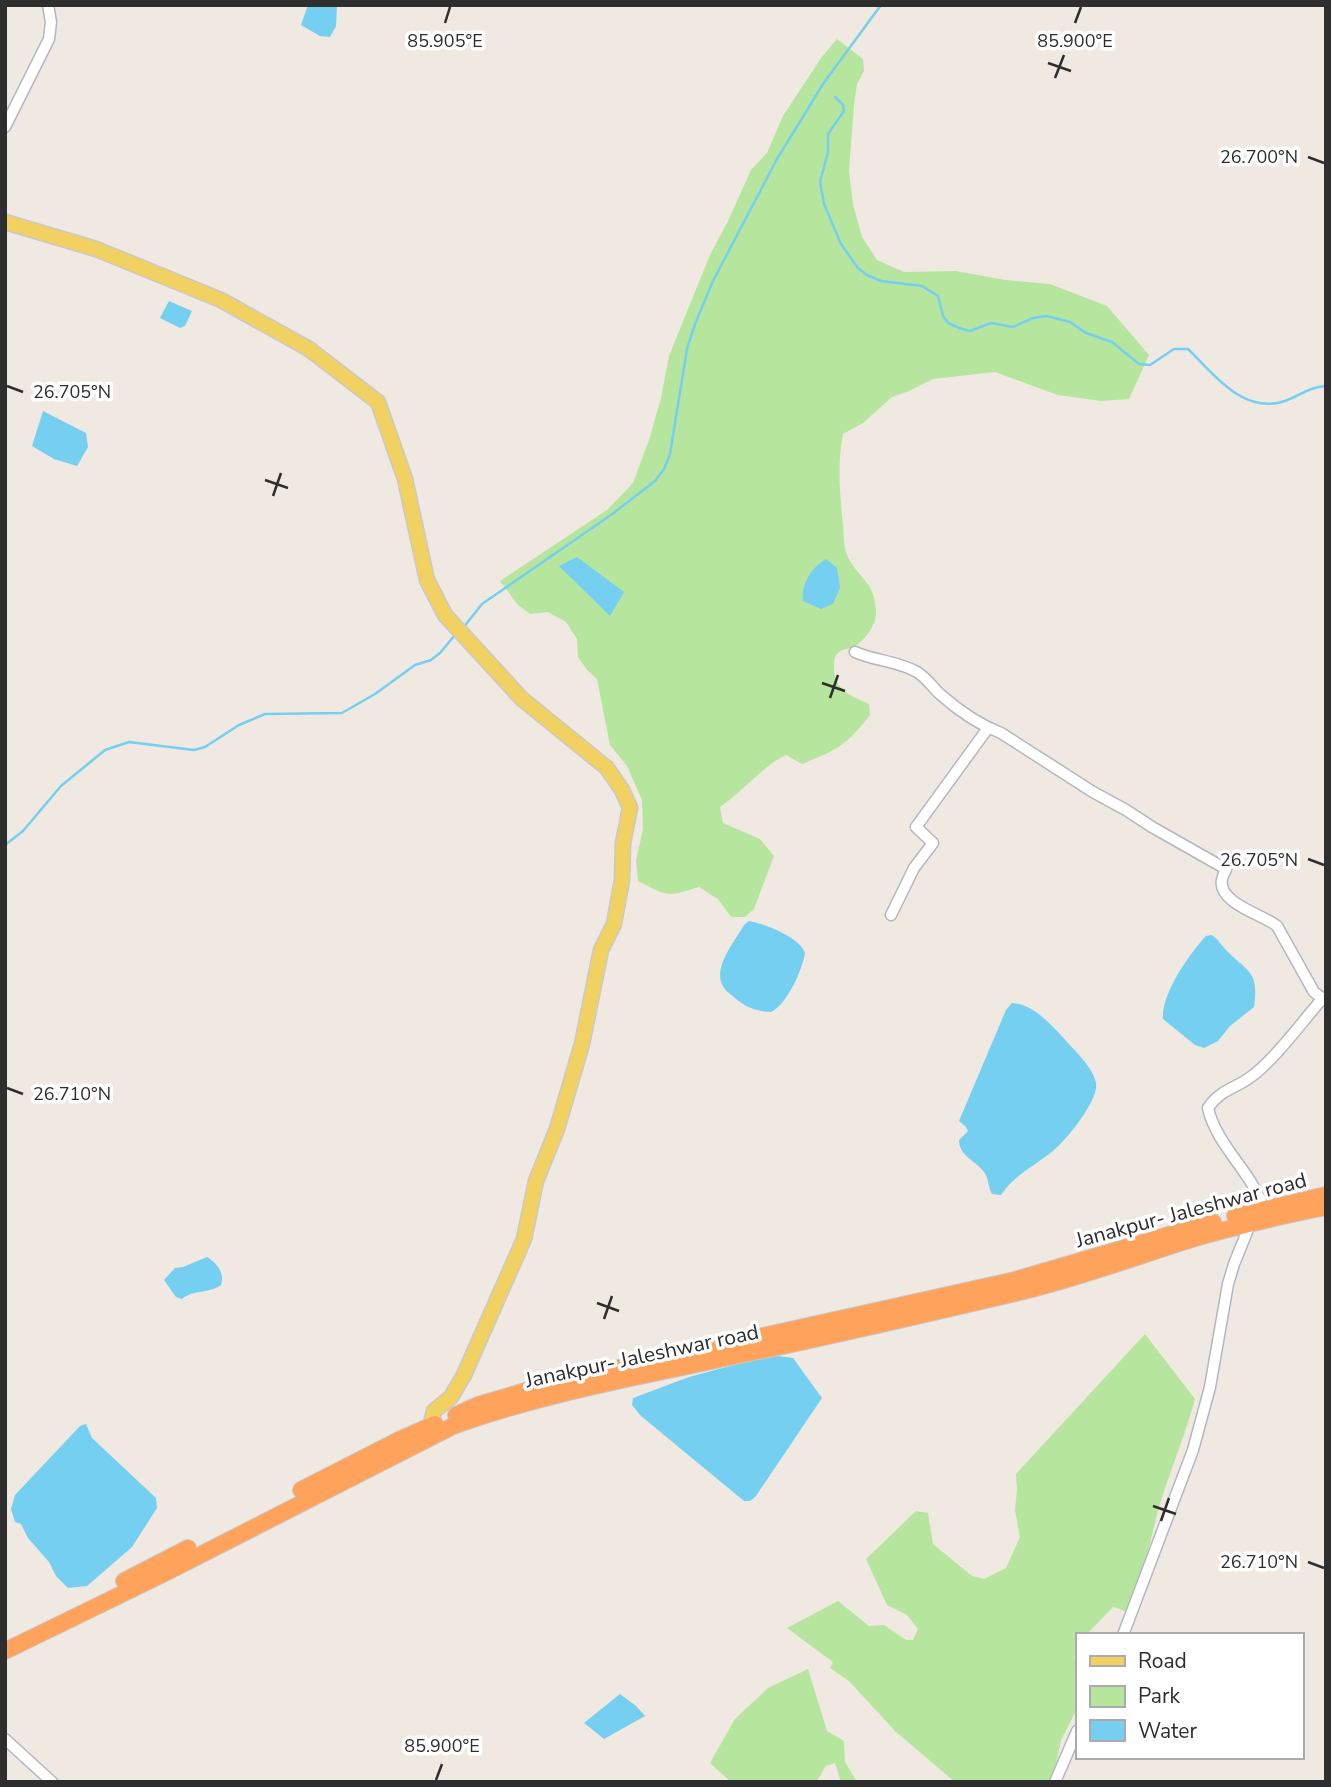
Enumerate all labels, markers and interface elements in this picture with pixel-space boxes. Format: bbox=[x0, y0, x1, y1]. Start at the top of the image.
text: 85.905°E bbox=[407, 29, 483, 53]
text: 85.900°E bbox=[1037, 29, 1113, 53]
text: 26.700°N bbox=[1220, 145, 1298, 169]
text: 26.705°N bbox=[33, 380, 111, 404]
text: 26.705°N bbox=[1220, 848, 1298, 872]
text: 26.710°N bbox=[33, 1082, 111, 1106]
street label: Janakpur- Jaleshwar road bbox=[1071, 1166, 1310, 1255]
street label: Janakpur- Jaleshwar road bbox=[522, 1318, 761, 1395]
text: 26.710°N bbox=[1220, 1550, 1298, 1574]
legend bbox=[1076, 1633, 1303, 1759]
text: Road bbox=[1138, 1647, 1187, 1675]
text: Park bbox=[1138, 1682, 1180, 1710]
text: Water bbox=[1138, 1717, 1197, 1745]
text: 85.900°E bbox=[404, 1734, 480, 1758]

